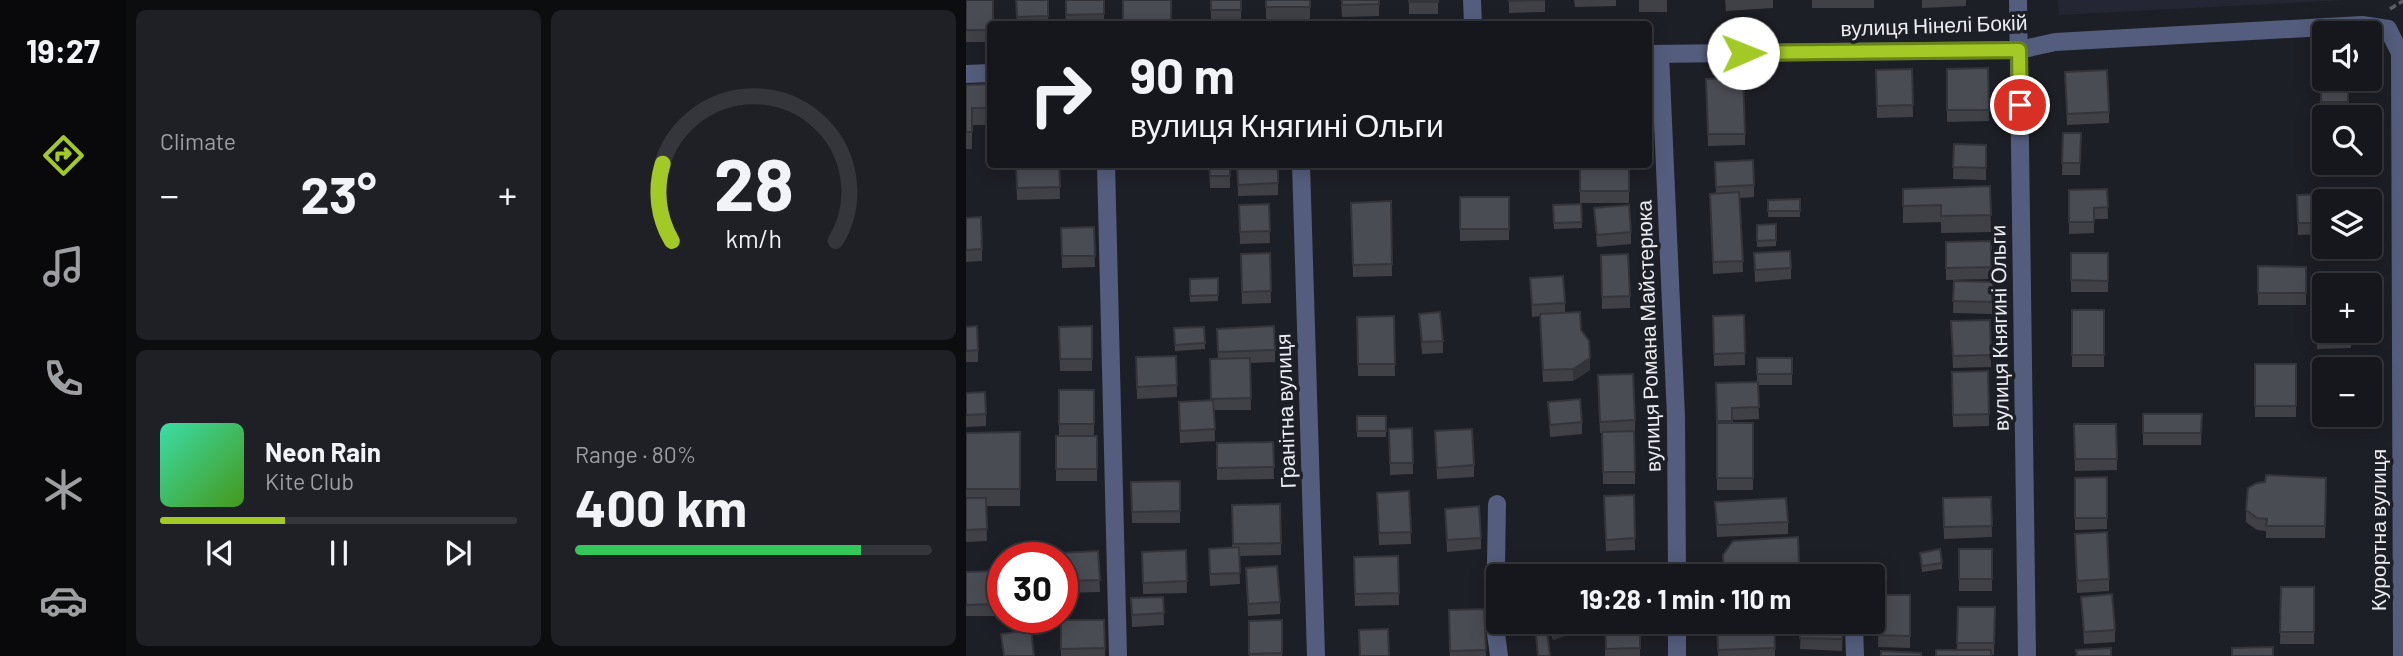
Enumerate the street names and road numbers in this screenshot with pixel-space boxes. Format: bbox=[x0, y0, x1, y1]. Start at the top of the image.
street label: вулиця Нінелі Бокій bbox=[1840, 9, 2028, 40]
street label: вулиця Романа Майстерюка bbox=[1630, 199, 1665, 472]
street label: вулиця Княгині Ольги bbox=[1984, 225, 2013, 431]
street label: Гранітна вулиця bbox=[1269, 333, 1300, 489]
street label: Курортна вулиця bbox=[2365, 449, 2390, 611]

